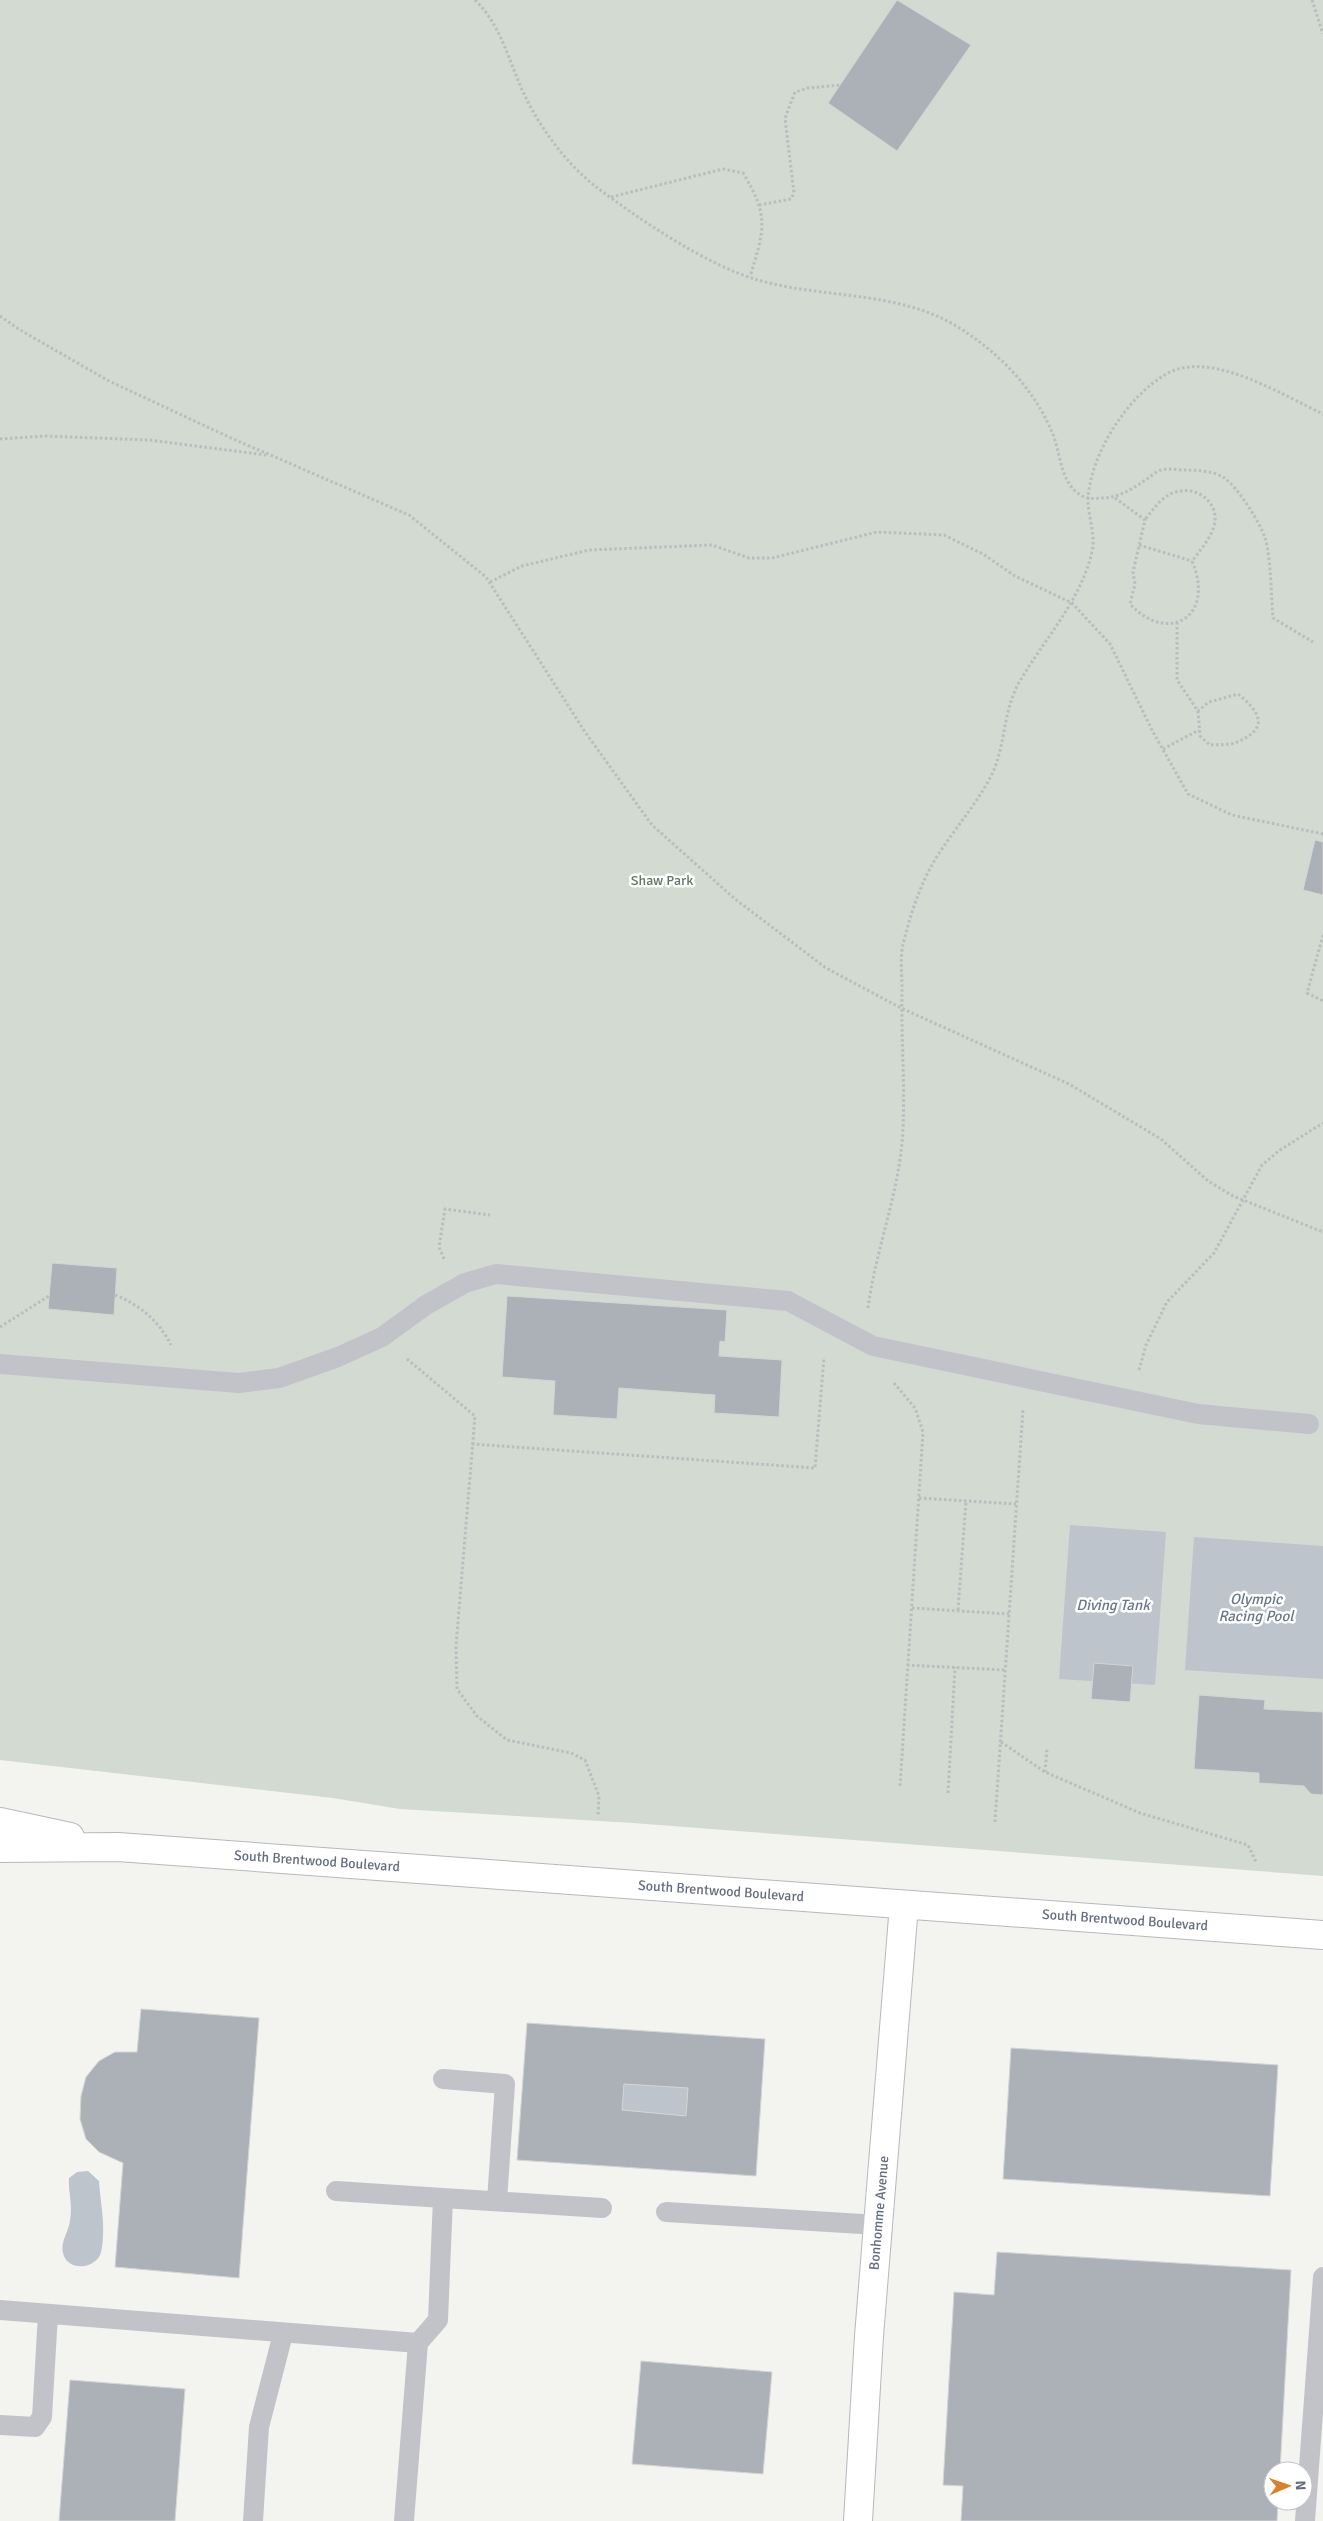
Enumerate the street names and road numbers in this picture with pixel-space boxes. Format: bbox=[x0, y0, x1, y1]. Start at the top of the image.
street label: South Brentwood Boulevard bbox=[234, 1847, 400, 1875]
street label: South Brentwood Boulevard bbox=[638, 1877, 804, 1905]
street label: South Brentwood Boulevard bbox=[1042, 1906, 1208, 1934]
street label: Bonhomme Avenue bbox=[866, 2155, 892, 2271]

